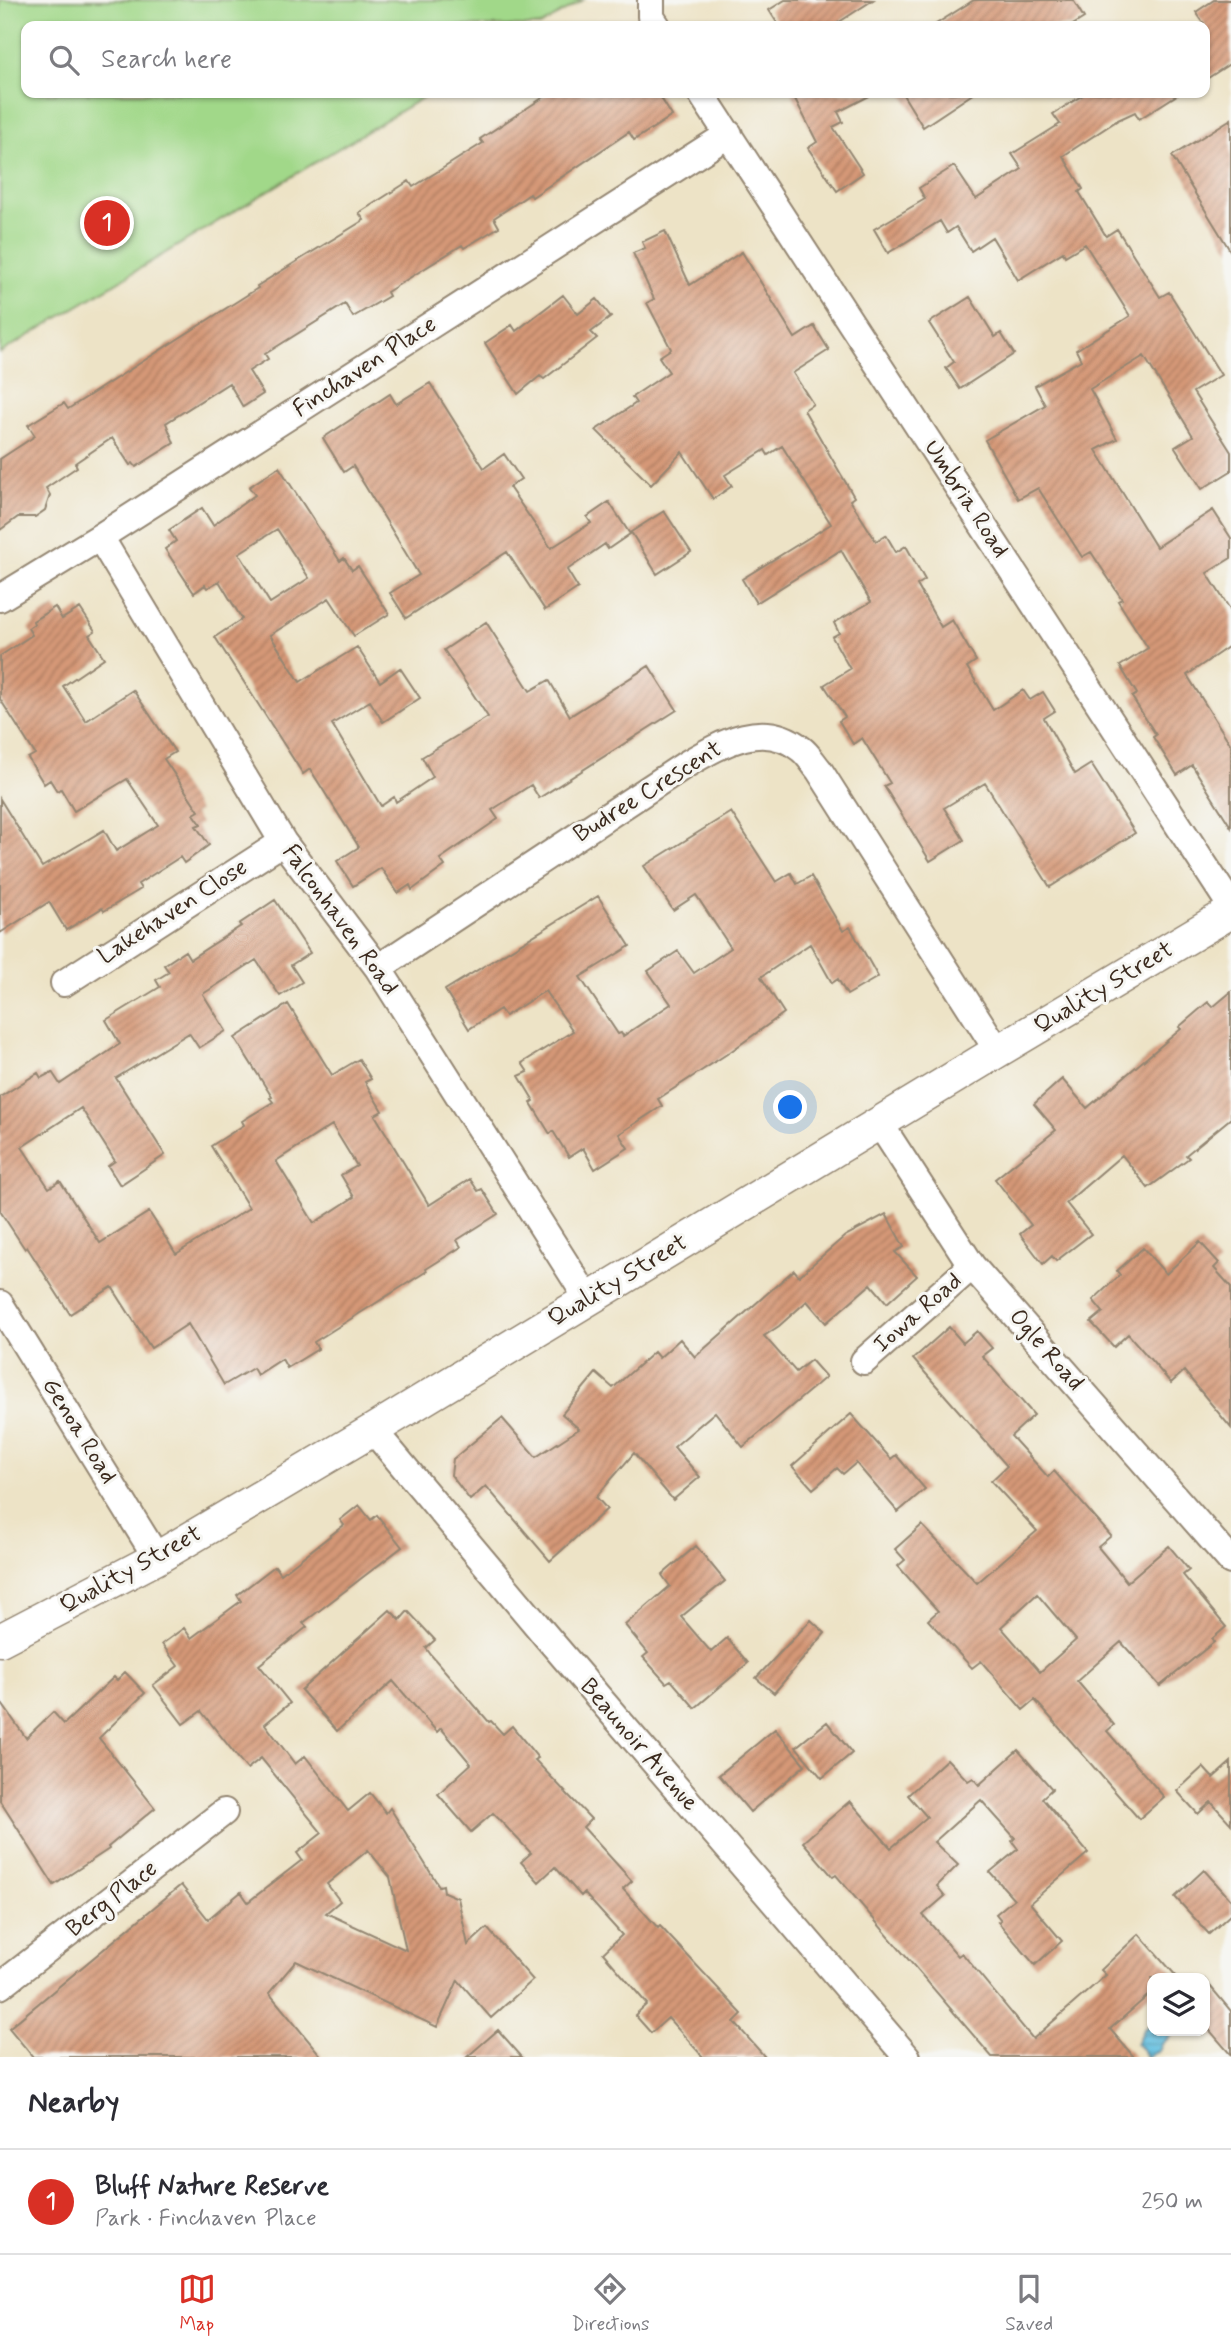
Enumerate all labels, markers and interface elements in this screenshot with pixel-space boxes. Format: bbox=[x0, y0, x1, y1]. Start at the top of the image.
search box bbox=[21, 21, 1210, 98]
icon: search bbox=[45, 41, 83, 79]
text: Search here bbox=[101, 43, 232, 77]
pin: 1 bbox=[84, 197, 130, 249]
street label: Finchaven Place bbox=[287, 309, 443, 425]
street label: Umbria Road bbox=[916, 434, 1016, 564]
street label: Budree Crescent bbox=[568, 734, 728, 850]
street label: Falconhaven Road bbox=[275, 838, 405, 1002]
street label: Lakehaven Close bbox=[92, 852, 254, 972]
street label: Quality Street bbox=[1029, 934, 1179, 1042]
your location bbox=[773, 1090, 807, 1124]
street label: Quality Street bbox=[543, 1227, 693, 1335]
street label: Iowa Road bbox=[867, 1266, 969, 1360]
street label: Ogle Road bbox=[1002, 1302, 1090, 1398]
street label: Genoa Road bbox=[34, 1372, 124, 1490]
street label: Quality Street bbox=[55, 1518, 207, 1622]
street label: Beaunoir Avenue bbox=[573, 1672, 705, 1818]
street label: Berg Place bbox=[60, 1853, 165, 1946]
map controls bbox=[1147, 1973, 1210, 2036]
button: layers bbox=[1147, 1973, 1210, 2036]
text: Nearby bbox=[28, 2083, 119, 2122]
text: Bluff Nature Reserve bbox=[95, 2170, 329, 2204]
text: 1 bbox=[46, 2187, 56, 2217]
text: 250 m bbox=[1141, 2187, 1203, 2217]
text: Park · Finchaven Place bbox=[95, 2204, 317, 2234]
tab: Map bbox=[178, 2270, 216, 2337]
tab: Directions bbox=[571, 2270, 650, 2337]
tab: Saved bbox=[1005, 2270, 1053, 2337]

